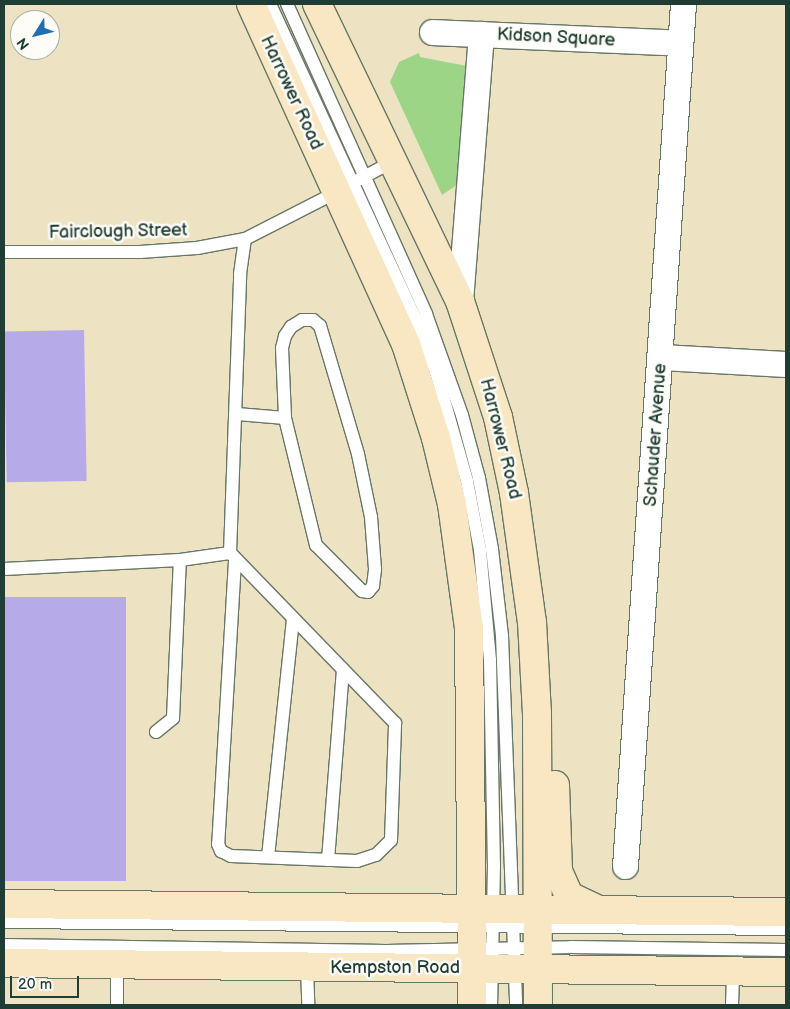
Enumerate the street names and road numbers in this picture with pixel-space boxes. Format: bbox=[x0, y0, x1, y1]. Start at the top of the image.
street label: Kidson Square bbox=[496, 24, 616, 52]
street label: Harrower Road bbox=[255, 32, 327, 154]
street label: Fairclough Street bbox=[48, 220, 188, 244]
street label: Schauder Avenue bbox=[640, 363, 672, 507]
street label: Harrower Road bbox=[475, 376, 525, 502]
street label: Kempston Road bbox=[330, 957, 460, 979]

